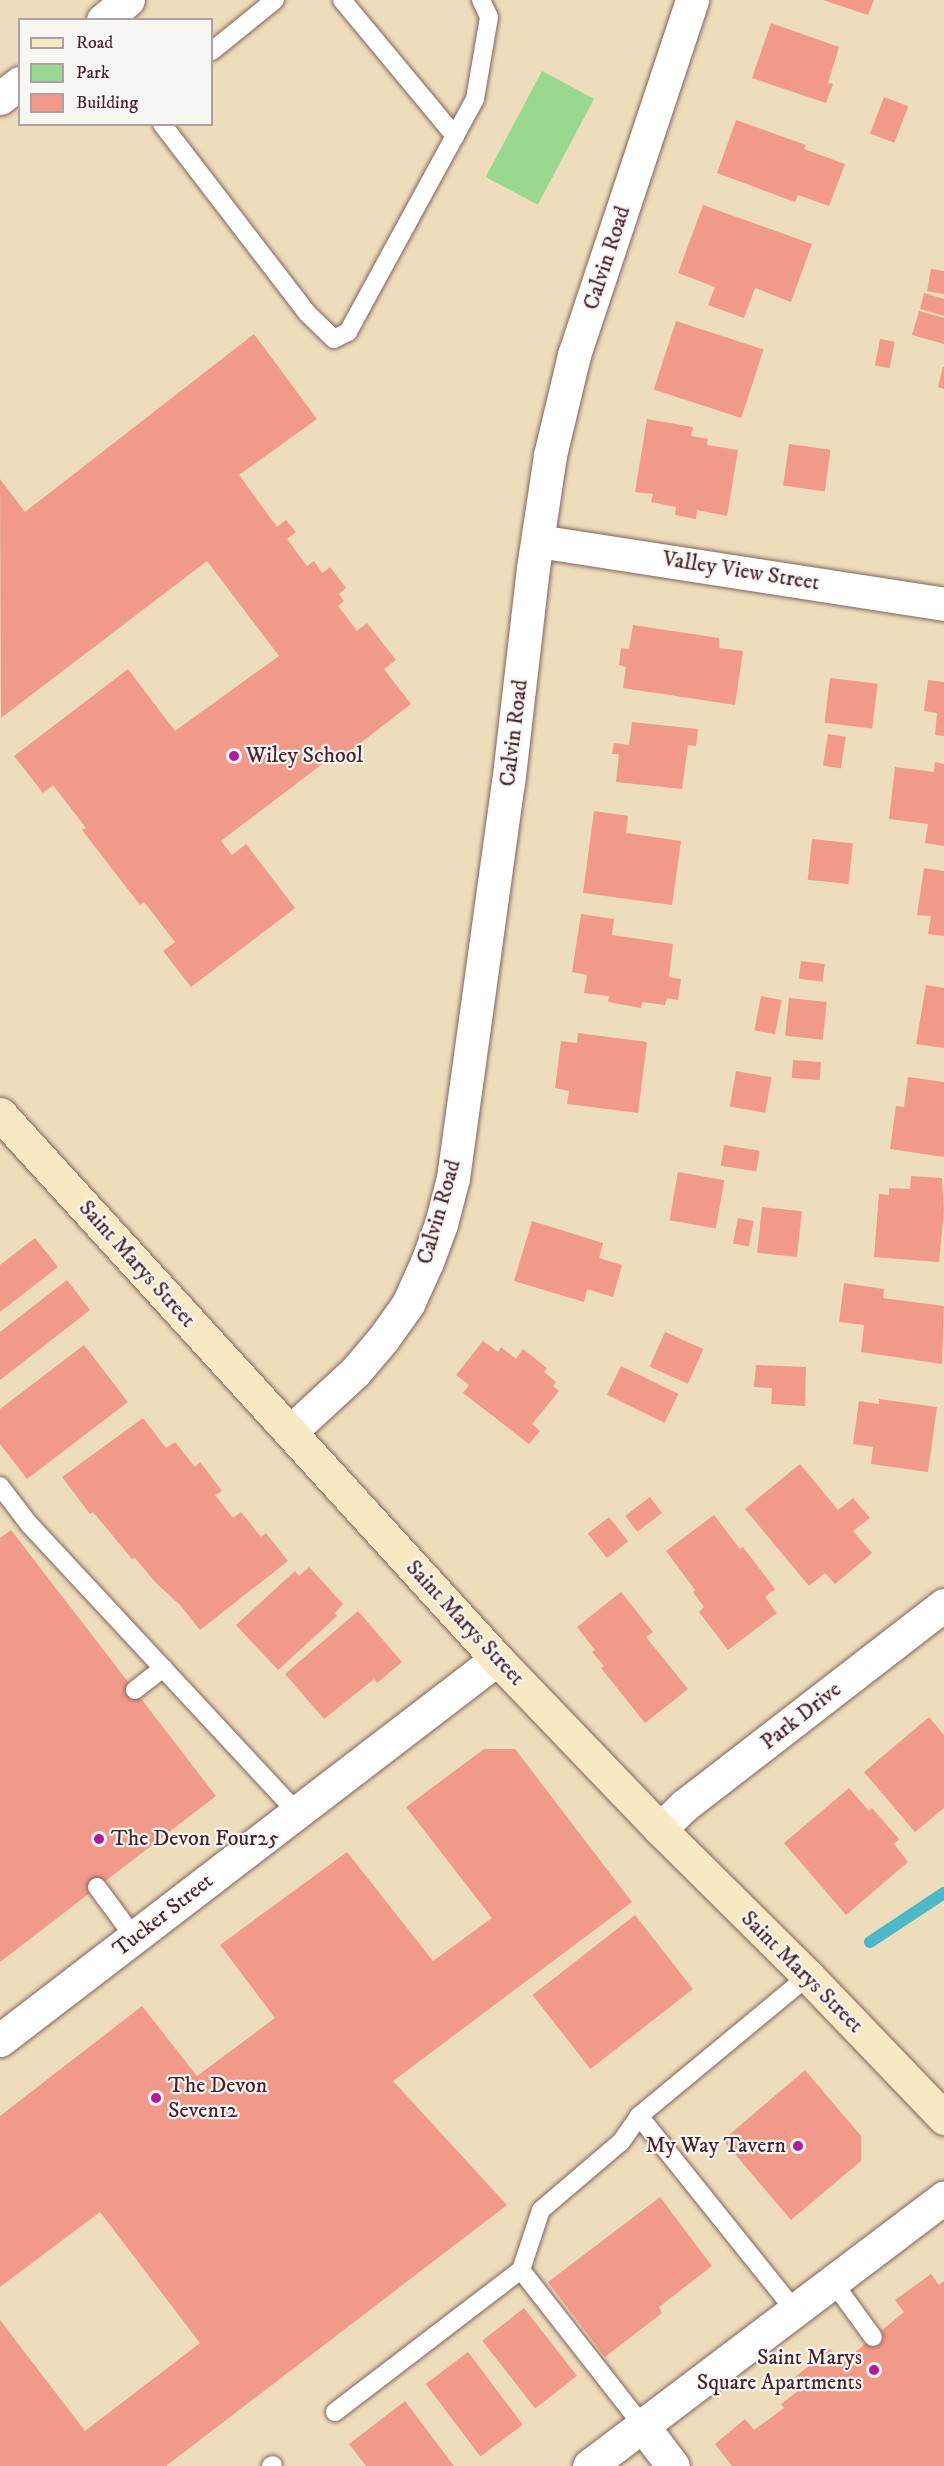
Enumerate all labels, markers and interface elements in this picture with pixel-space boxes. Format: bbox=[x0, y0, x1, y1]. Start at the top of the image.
legend bbox=[18, 18, 213, 126]
text: Road bbox=[76, 32, 113, 54]
text: Park bbox=[76, 62, 110, 84]
text: Building bbox=[76, 92, 138, 114]
street label: Calvin Road bbox=[578, 203, 636, 313]
street label: Valley View Street bbox=[661, 546, 821, 596]
street label: Calvin Road bbox=[494, 678, 534, 788]
place label: Wiley School bbox=[246, 743, 363, 769]
marker: Wiley School bbox=[227, 749, 241, 763]
street label: Calvin Road bbox=[411, 1157, 467, 1267]
street label: Saint Marys Street bbox=[73, 1195, 201, 1333]
street label: Saint Marys Street bbox=[400, 1555, 530, 1691]
street label: Park Drive bbox=[756, 1676, 846, 1756]
place label: The Devon Four25 bbox=[111, 1826, 279, 1852]
marker: The Devon Four25 bbox=[92, 1832, 106, 1846]
street label: Tucker Street bbox=[108, 1868, 218, 1962]
street label: Saint Marys Street bbox=[735, 1905, 869, 2039]
place label: The Devon Seven12 bbox=[168, 2072, 267, 2124]
marker: The Devon Seven12 bbox=[149, 2091, 163, 2105]
place label: My Way Tavern bbox=[646, 2133, 786, 2159]
marker: My Way Tavern bbox=[791, 2139, 805, 2153]
place label: Saint Marys Square Apartments bbox=[697, 2344, 862, 2396]
marker: Saint Marys Square Apartments bbox=[867, 2363, 881, 2377]

